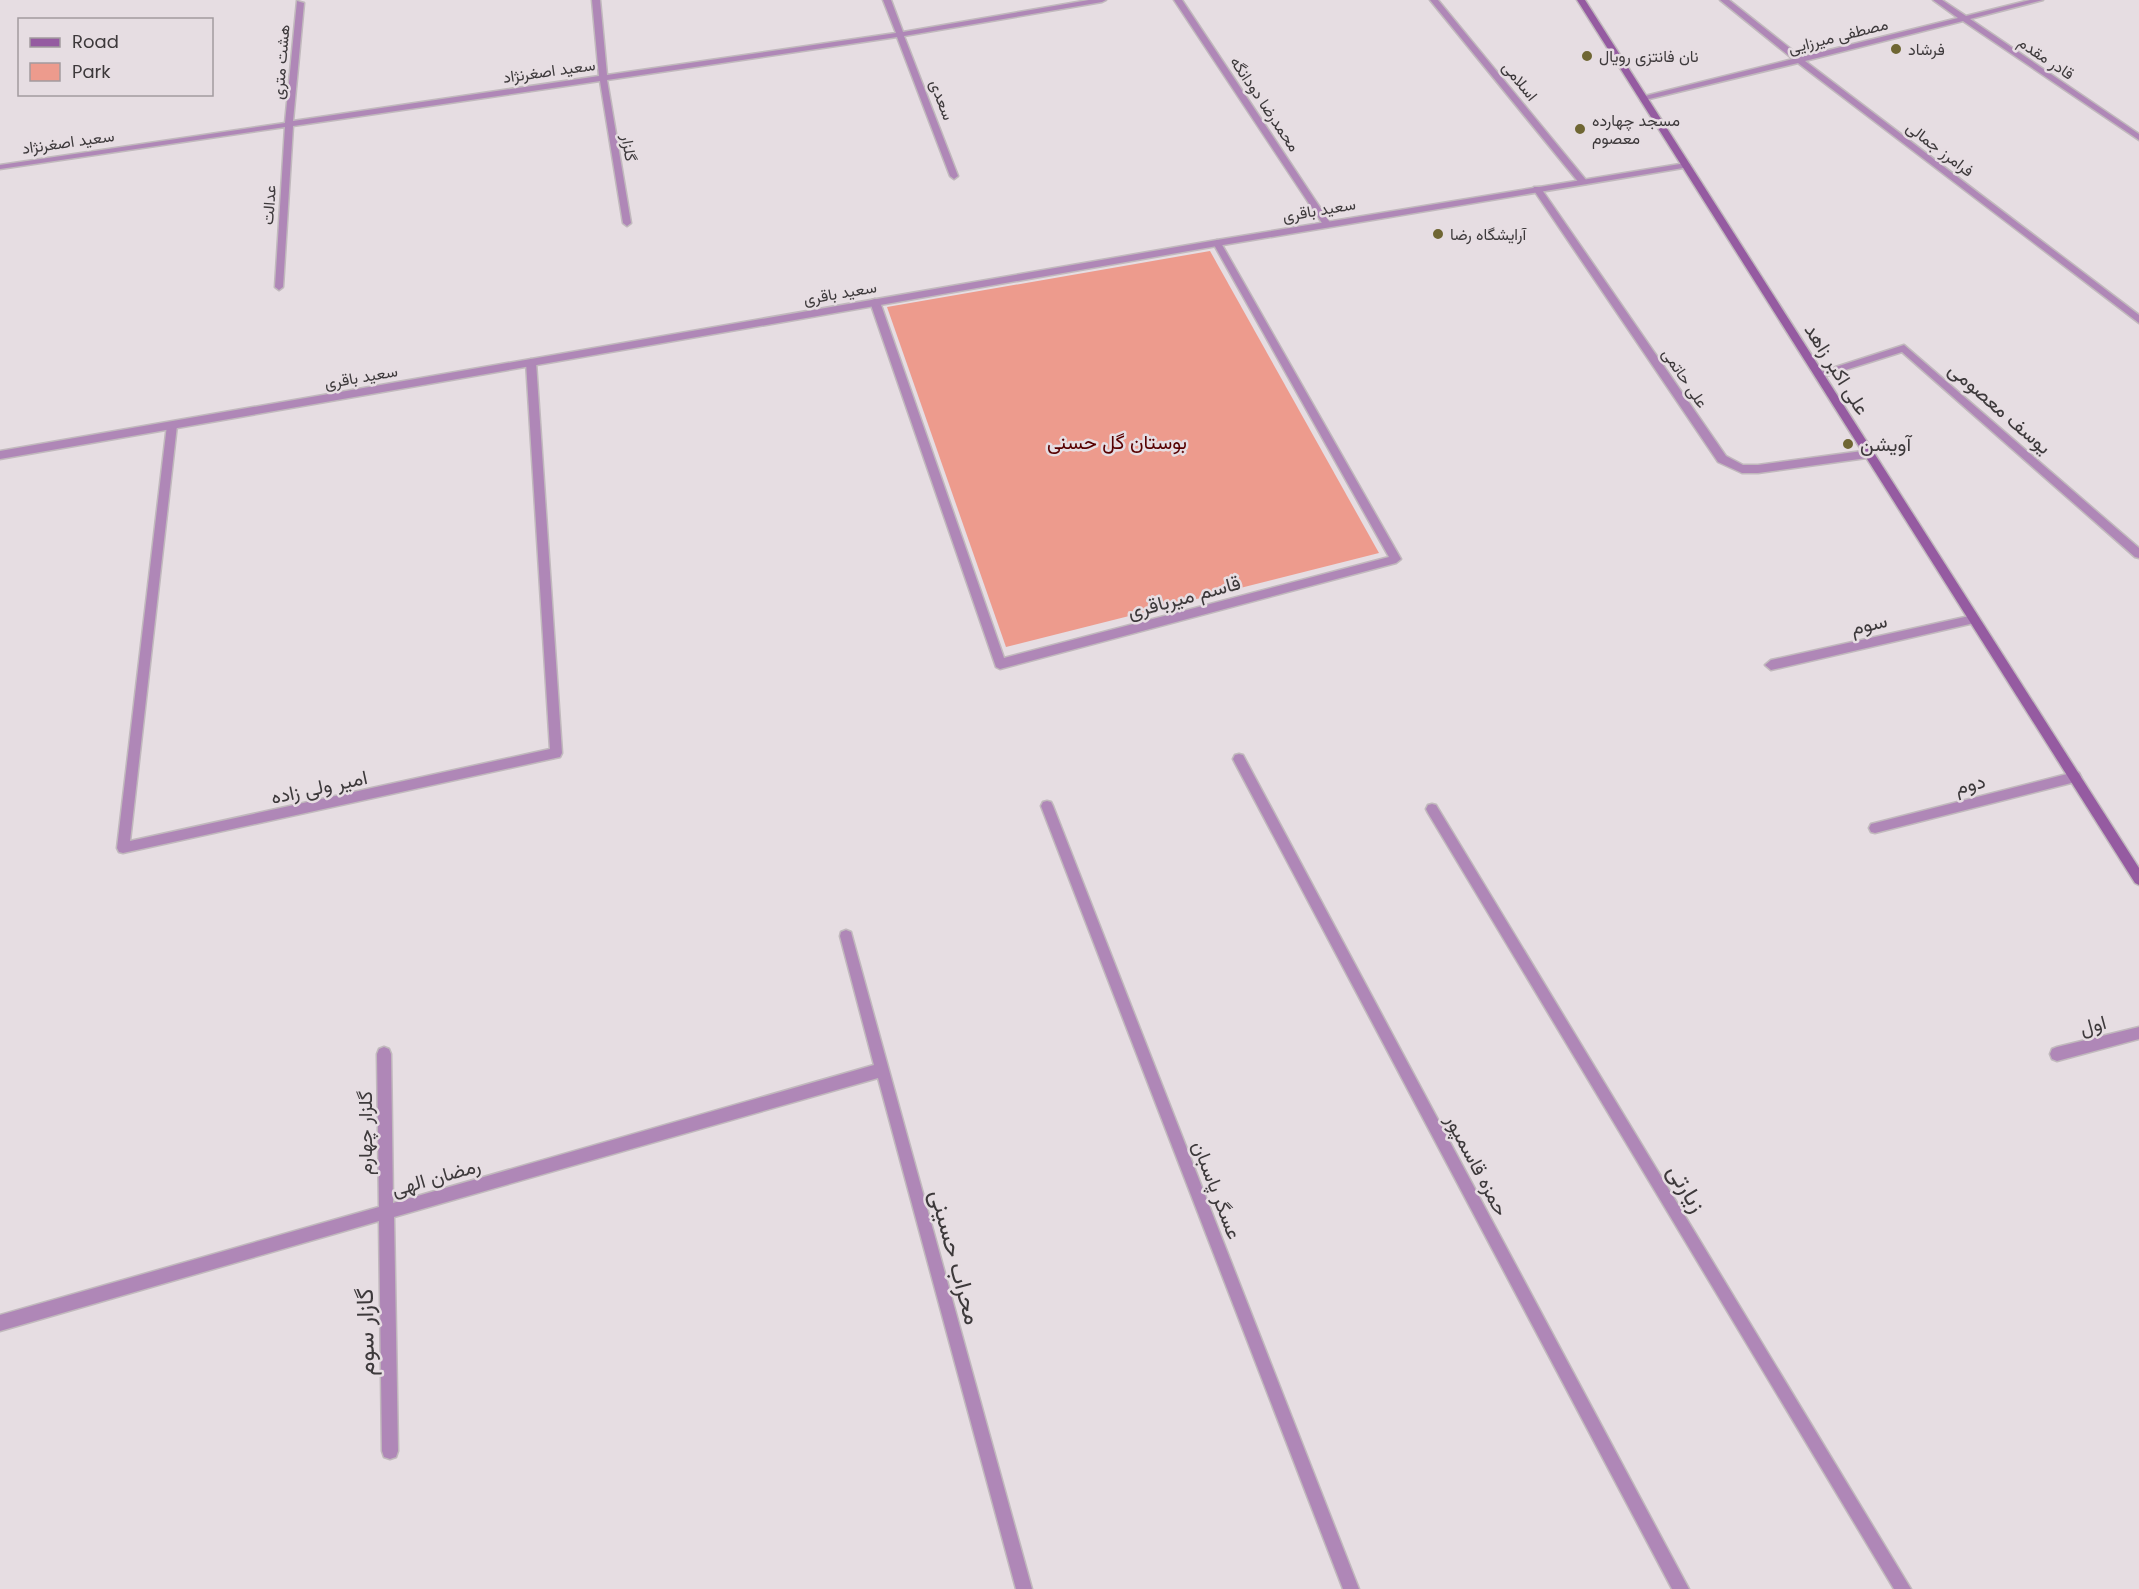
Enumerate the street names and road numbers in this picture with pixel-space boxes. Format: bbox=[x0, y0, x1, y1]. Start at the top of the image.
street label: مصطفی میرزایی bbox=[1786, 12, 1890, 60]
street label: هشت متری bbox=[266, 23, 296, 101]
street label: قادر مقدم bbox=[2013, 31, 2079, 85]
street label: محمدرضا دودانگه bbox=[1225, 52, 1305, 156]
street label: سعید اصغرنژاد bbox=[501, 53, 597, 89]
street label: اسلامی bbox=[1497, 56, 1543, 106]
street label: سعدی bbox=[924, 77, 960, 123]
street label: فرامرز جمالی bbox=[1901, 116, 1979, 182]
street label: سعید اصغرنژاد bbox=[20, 124, 116, 160]
street label: گلزار bbox=[615, 132, 642, 163]
street label: عدالت bbox=[256, 184, 282, 226]
street label: سعید باقری bbox=[1281, 192, 1357, 228]
street label: سعید باقری bbox=[802, 275, 878, 311]
street label: علی اکبر زاهد bbox=[1798, 318, 1876, 420]
street label: علی حاتمی bbox=[1657, 344, 1713, 412]
street label: یوسف معصومی bbox=[1942, 355, 2058, 461]
street label: سعید باقری bbox=[323, 359, 399, 395]
street label: قاسم میرباقری bbox=[1124, 568, 1244, 626]
street label: سوم bbox=[1848, 606, 1890, 642]
street label: امیر ولی زاده bbox=[268, 763, 370, 811]
street label: دوم bbox=[1952, 767, 1988, 801]
street label: اول bbox=[2077, 1008, 2109, 1042]
street label: گلزار چهارم bbox=[351, 1091, 379, 1175]
street label: حمزه قاسمپور bbox=[1438, 1108, 1516, 1221]
street label: عسگر پاسبان bbox=[1185, 1137, 1249, 1243]
street label: رمضان الهی bbox=[388, 1151, 484, 1203]
street label: زیارتی bbox=[1660, 1157, 1714, 1219]
street label: محراب حسینی bbox=[922, 1186, 990, 1328]
street label: گازار سوم bbox=[348, 1288, 382, 1376]

